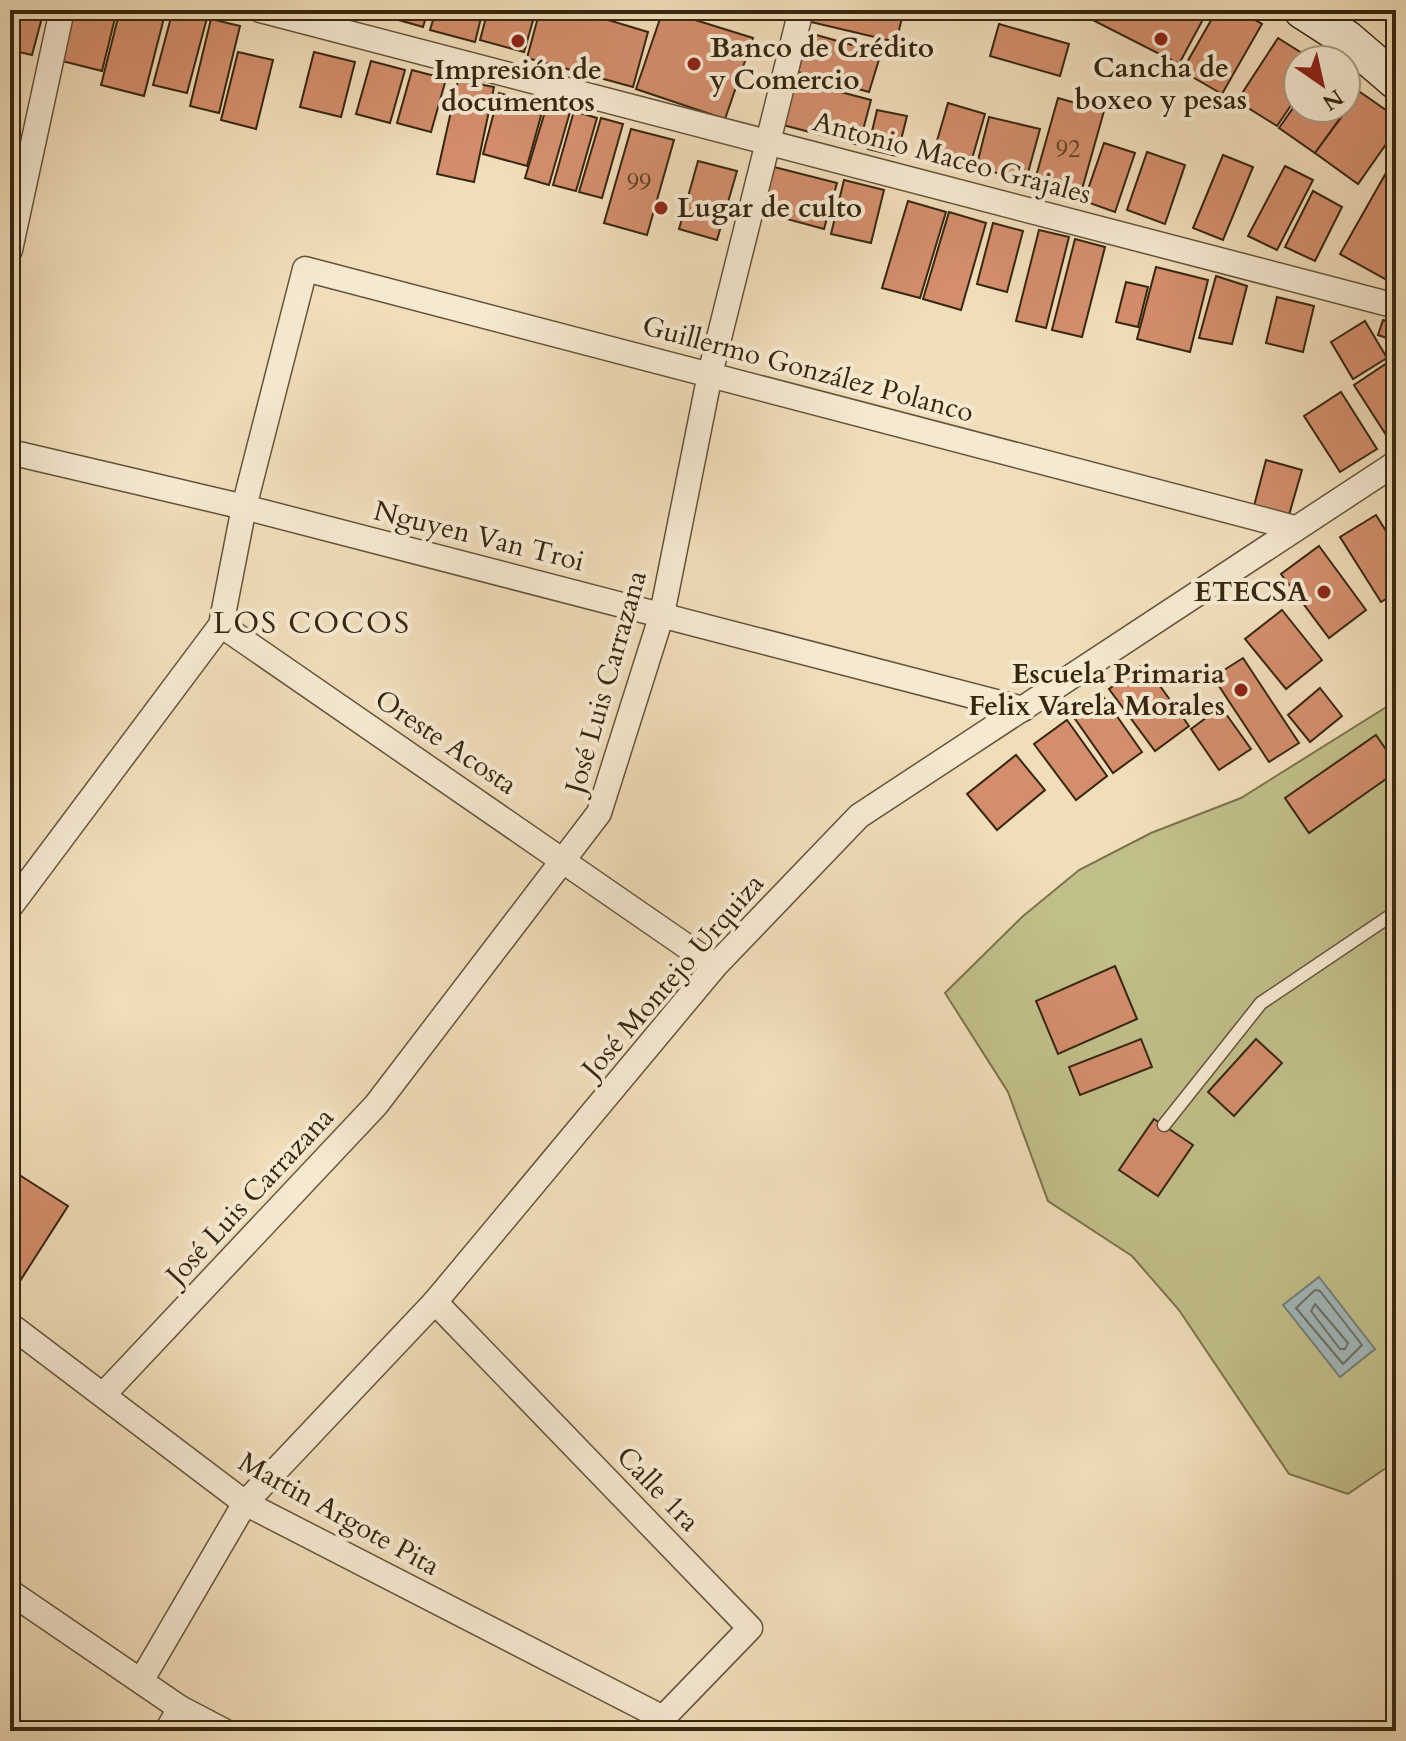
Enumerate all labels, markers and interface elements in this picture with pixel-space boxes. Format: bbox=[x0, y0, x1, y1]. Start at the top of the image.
place label: Banco de Crédito y Comercio bbox=[709, 29, 934, 99]
marker: Cancha de boxeo y pesas bbox=[1152, 30, 1170, 48]
marker: Impresión de documentos bbox=[509, 32, 527, 50]
north arrow bbox=[1282, 44, 1362, 124]
place label: Cancha de boxeo y pesas bbox=[1075, 49, 1247, 119]
place label: Impresión de documentos bbox=[434, 51, 602, 121]
marker: Banco de Crédito y Comercio bbox=[685, 55, 703, 73]
text: N bbox=[1316, 82, 1349, 118]
street label: Antonio Maceo Grajales bbox=[809, 103, 1095, 213]
house number: 92 bbox=[1056, 133, 1080, 166]
house number: 99 bbox=[627, 166, 651, 199]
place label: Lugar de culto bbox=[677, 189, 862, 227]
marker: Lugar de culto bbox=[652, 199, 670, 217]
street label: Guillermo González Polanco bbox=[638, 306, 978, 432]
street label: Nguyen Van Troi bbox=[370, 491, 588, 581]
street label: José Luis Carrazana bbox=[555, 566, 656, 802]
place label: ETECSA bbox=[1194, 573, 1308, 611]
marker: ETECSA bbox=[1315, 583, 1333, 601]
district label: LOS COCOS bbox=[213, 603, 411, 644]
place label: Escuela Primaria Felix Varela Morales bbox=[969, 655, 1225, 725]
street label: Oreste Acosta bbox=[368, 680, 524, 804]
marker: Escuela Primaria Felix Varela Morales bbox=[1232, 681, 1250, 699]
street label: José Montejo Urquiza bbox=[571, 866, 773, 1089]
street label: José Luis Carrazana bbox=[155, 1099, 342, 1296]
street label: Calle 1ra bbox=[608, 1438, 708, 1540]
street label: Martin Argote Pita bbox=[232, 1443, 446, 1585]

